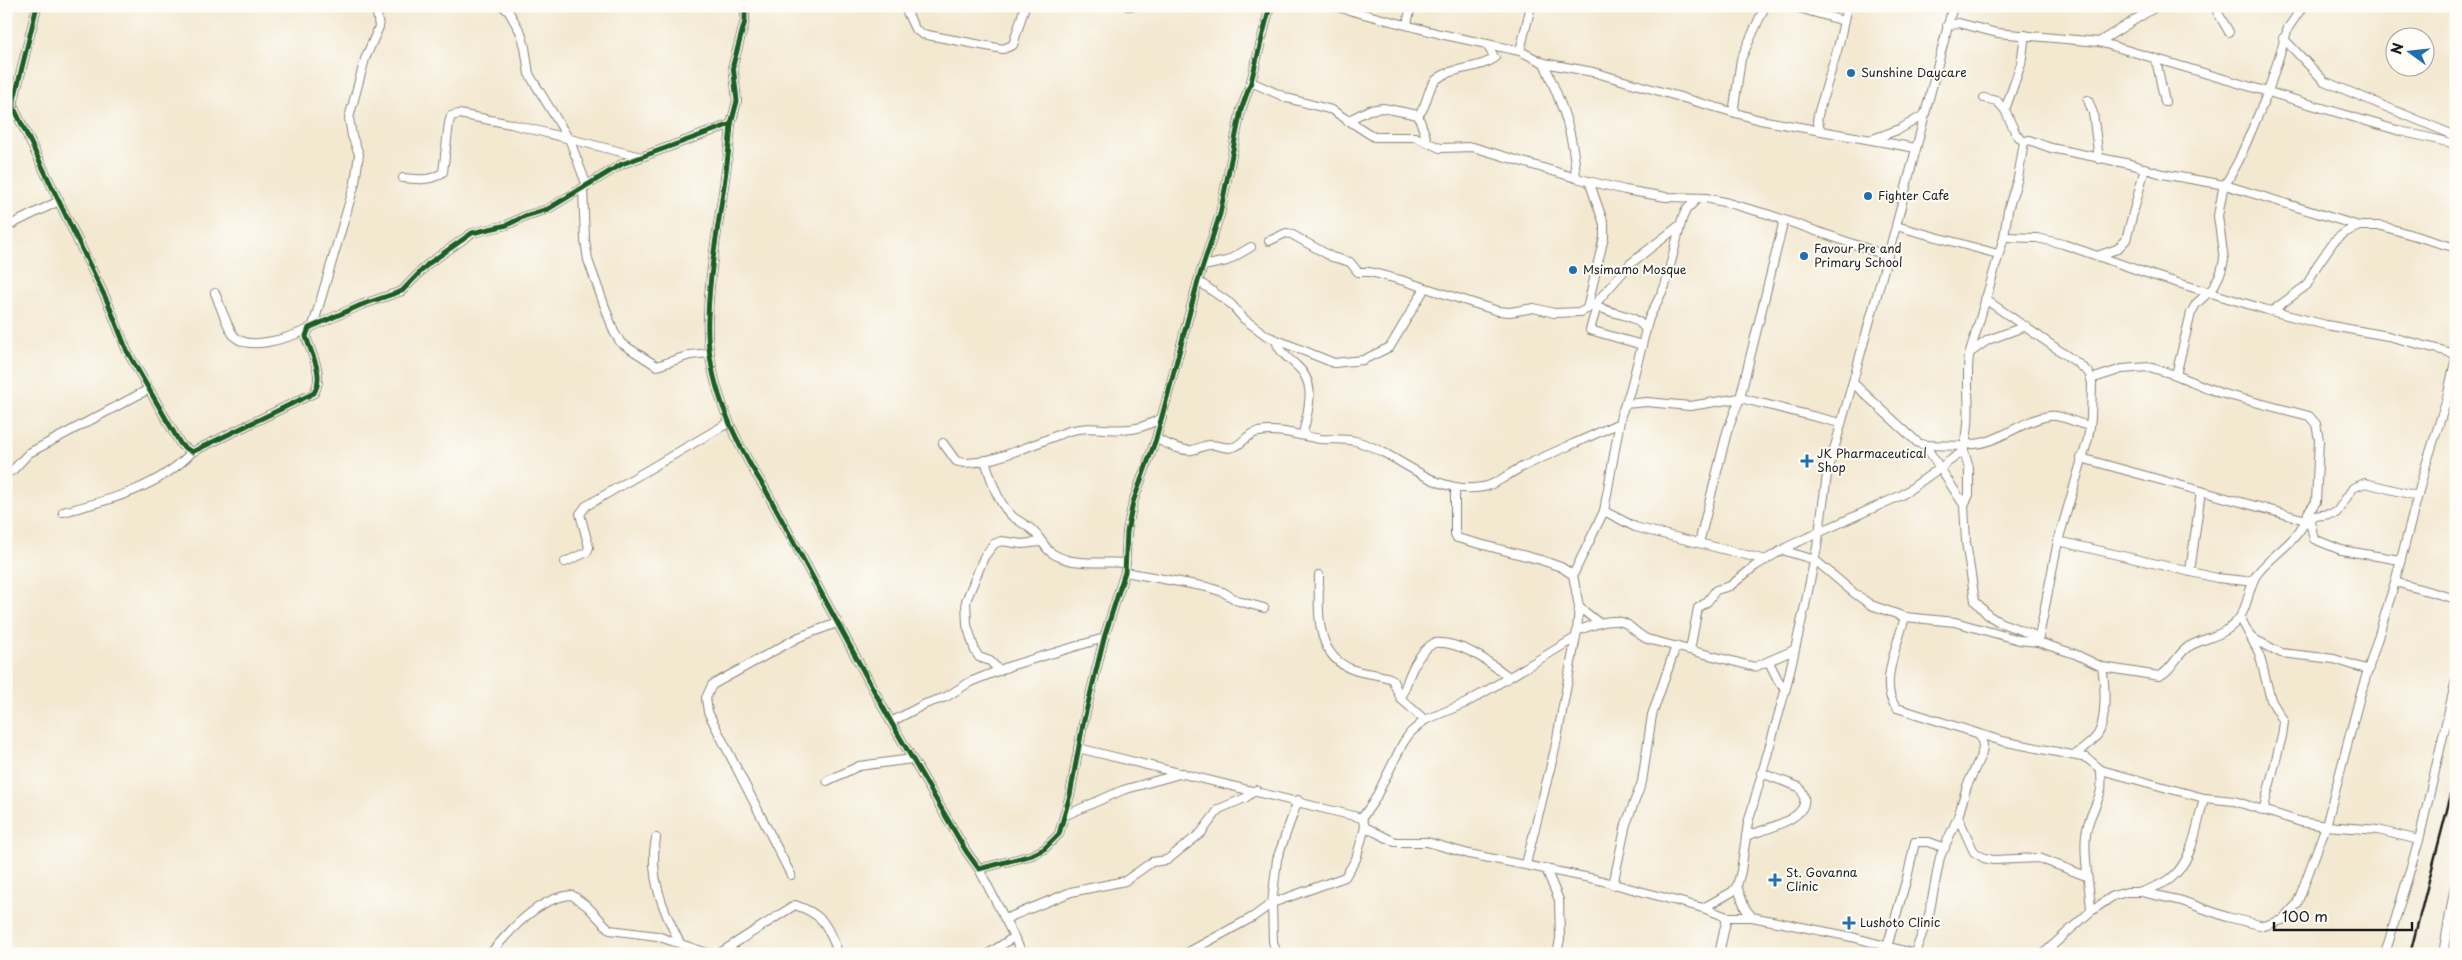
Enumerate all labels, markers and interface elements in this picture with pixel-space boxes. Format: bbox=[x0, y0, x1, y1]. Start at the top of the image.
north arrow bbox=[2384, 28, 2434, 78]
text: N bbox=[2385, 40, 2409, 57]
place label: Sunshine Daycare bbox=[1861, 63, 1967, 81]
marker: Sunshine Daycare bbox=[1845, 67, 1857, 79]
place label: Fighter Cafe bbox=[1878, 186, 1949, 204]
marker: Fighter Cafe bbox=[1862, 190, 1874, 202]
place label: Favour Pre and Primary School bbox=[1814, 239, 1902, 271]
marker: Favour Pre and Primary School bbox=[1798, 250, 1810, 262]
place label: Msimamo Mosque bbox=[1583, 260, 1687, 278]
marker: Msimamo Mosque bbox=[1567, 264, 1579, 276]
place label: JK Pharmaceutical Shop bbox=[1817, 444, 1927, 476]
marker: JK Pharmaceutical Shop bbox=[1801, 455, 1813, 467]
place label: St. Govanna Clinic bbox=[1786, 863, 1858, 895]
marker: St. Govanna Clinic bbox=[1768, 873, 1782, 887]
scale bar bbox=[2274, 900, 2412, 932]
text: 100 m bbox=[2282, 904, 2328, 927]
place label: Lushoto Clinic bbox=[1860, 913, 1940, 931]
marker: Lushoto Clinic bbox=[1842, 916, 1856, 930]

